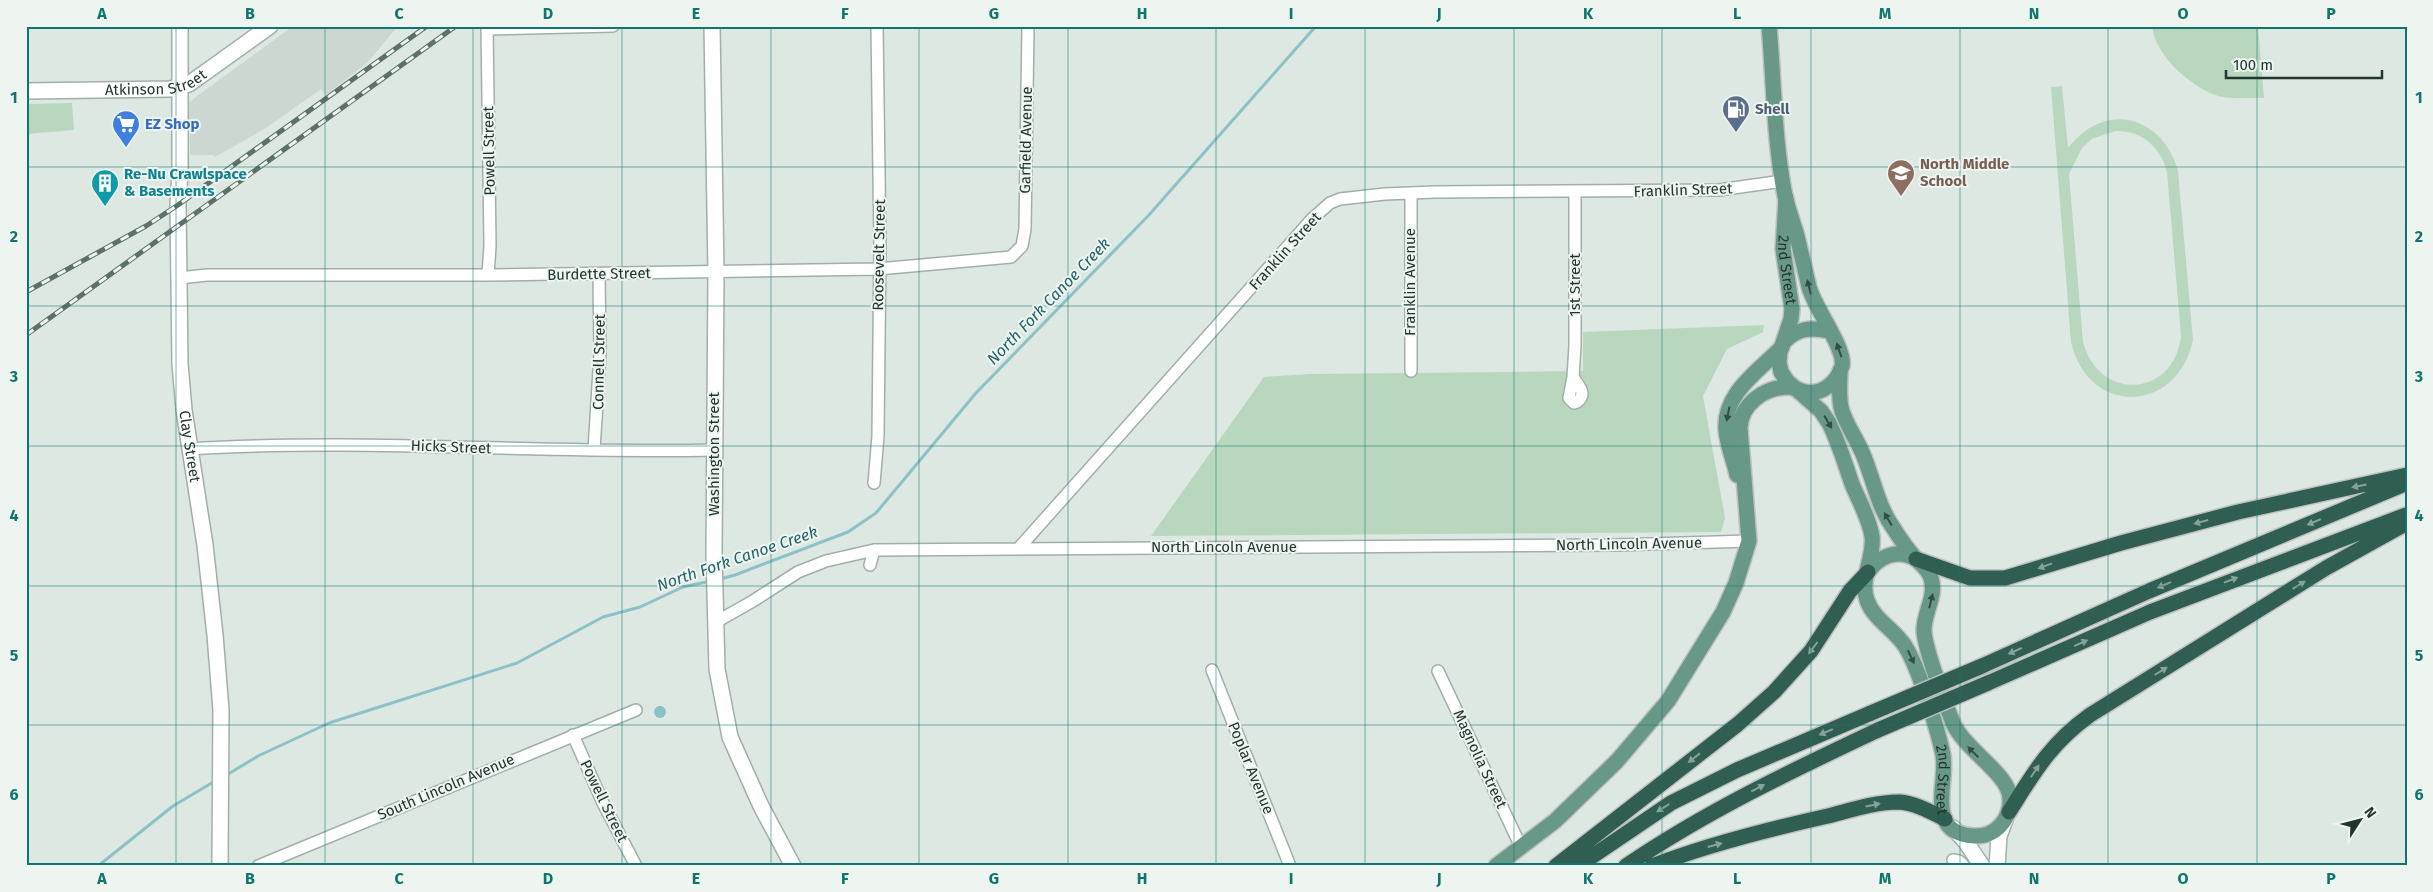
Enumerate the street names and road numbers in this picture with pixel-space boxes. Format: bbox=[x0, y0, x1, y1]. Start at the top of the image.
street label: Atkinson Street bbox=[105, 65, 210, 99]
street label: Garfield Avenue bbox=[1016, 86, 1036, 194]
street label: Powell Street bbox=[479, 106, 499, 196]
street label: Franklin Street bbox=[1633, 179, 1733, 201]
street label: Roosevelt Street bbox=[869, 199, 889, 311]
street label: Franklin Street bbox=[1245, 208, 1325, 294]
street label: Franklin Avenue bbox=[1401, 228, 1419, 336]
street label: 2nd Street bbox=[1774, 234, 1800, 306]
street label: 1st Street bbox=[1566, 253, 1584, 317]
street label: Burdette Street bbox=[547, 264, 652, 284]
street label: Connell Street bbox=[589, 313, 609, 410]
street label: Washington Street bbox=[705, 391, 723, 516]
street label: Clay Street bbox=[175, 409, 204, 484]
street label: Hicks Street bbox=[410, 437, 492, 457]
street label: North Lincoln Avenue bbox=[1556, 534, 1702, 554]
street label: North Lincoln Avenue bbox=[1151, 538, 1297, 556]
street label: Magnolia Street bbox=[1449, 707, 1511, 812]
street label: Poplar Avenue bbox=[1224, 719, 1278, 817]
street label: 2nd Street bbox=[1932, 743, 1953, 817]
street label: South Lincoln Avenue bbox=[375, 750, 517, 824]
street label: Powell Street bbox=[576, 757, 632, 846]

